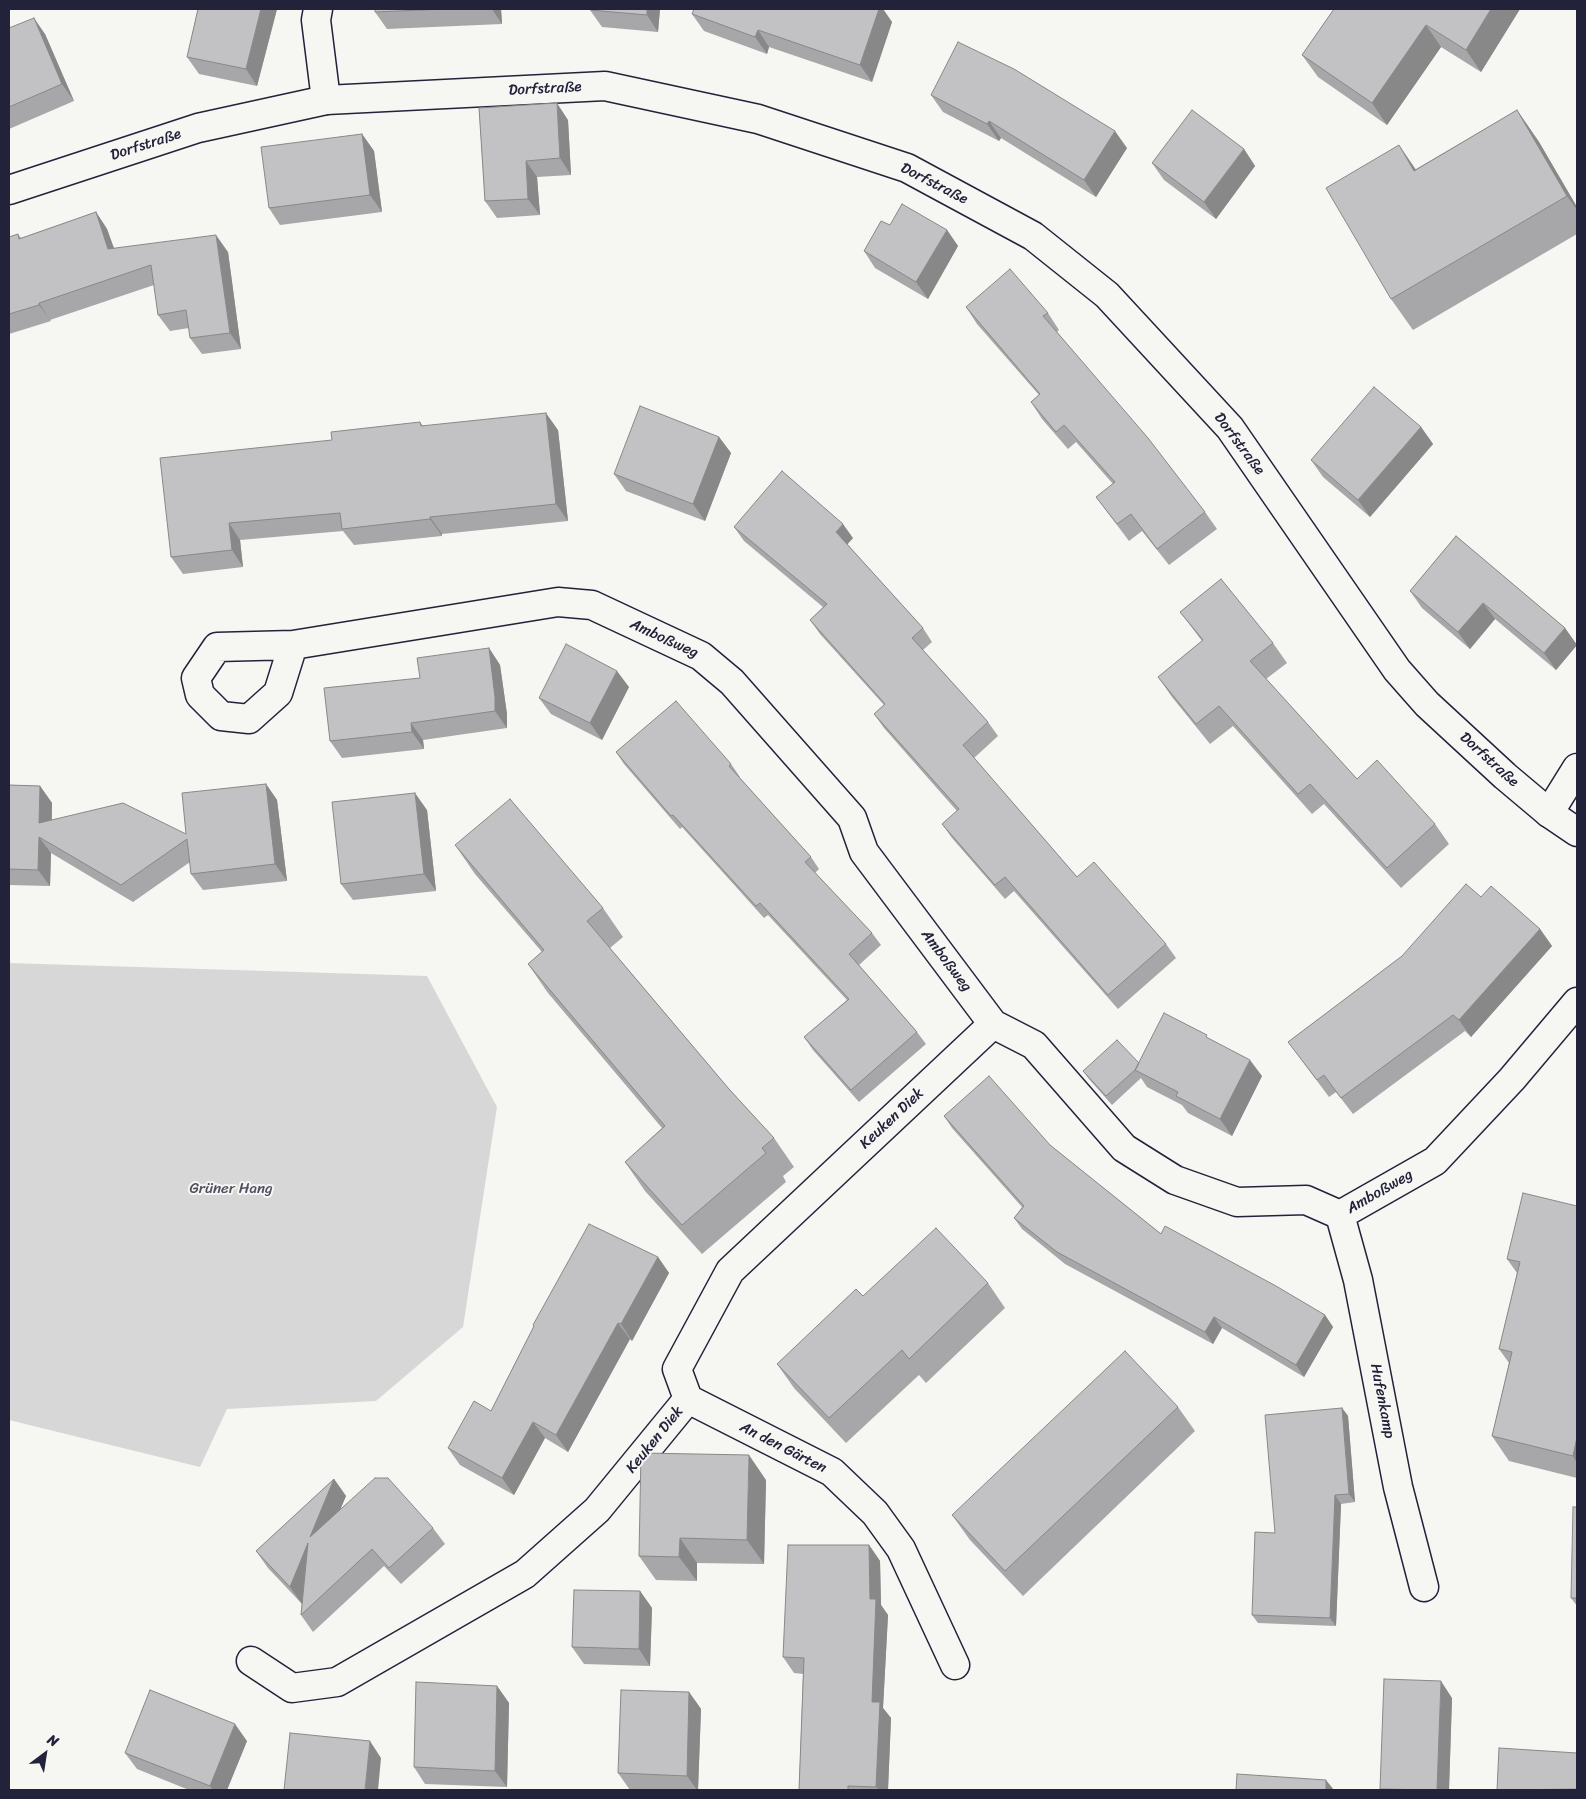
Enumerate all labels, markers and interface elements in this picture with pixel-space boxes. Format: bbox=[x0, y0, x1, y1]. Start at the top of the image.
street label: Dorfstraße bbox=[508, 78, 582, 100]
street label: Dorfstraße bbox=[108, 125, 184, 165]
street label: Dorfstraße bbox=[897, 159, 971, 209]
street label: Dorfstraße bbox=[1210, 409, 1268, 479]
street label: Amboßweg bbox=[627, 615, 701, 663]
street label: Dorfstraße bbox=[1456, 729, 1522, 791]
street label: Amboßweg bbox=[917, 926, 975, 996]
street label: Keuken Diek bbox=[856, 1085, 928, 1153]
street label: Amboßweg bbox=[1344, 1166, 1416, 1218]
park label: Grüner Hang bbox=[189, 1180, 273, 1198]
street label: Hufenkamp bbox=[1366, 1362, 1398, 1440]
street label: Keuken Diek bbox=[623, 1403, 687, 1477]
street label: An den Gärten bbox=[737, 1418, 829, 1478]
text: N bbox=[42, 1727, 64, 1754]
north arrow bbox=[20, 1729, 70, 1779]

